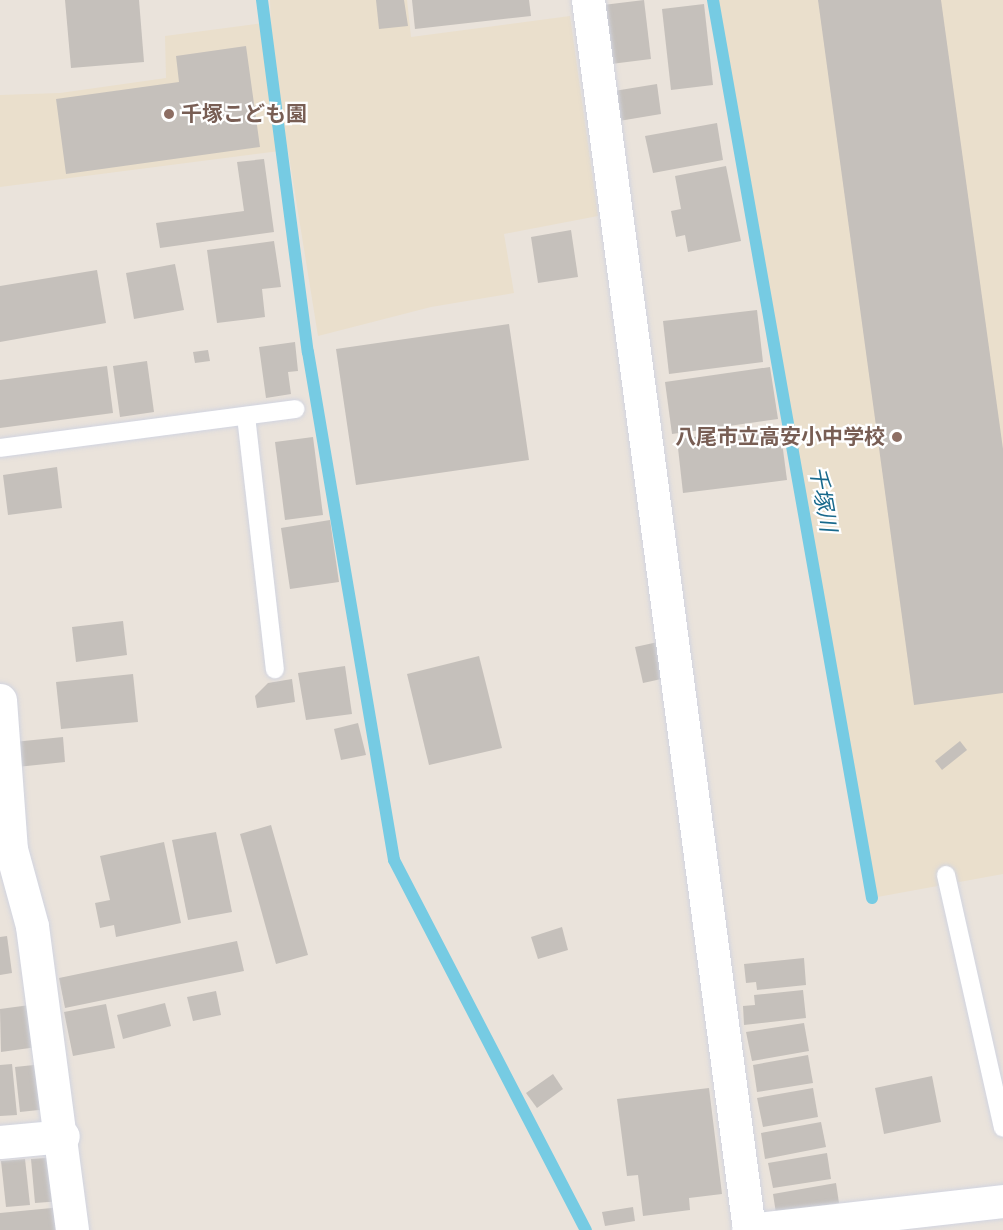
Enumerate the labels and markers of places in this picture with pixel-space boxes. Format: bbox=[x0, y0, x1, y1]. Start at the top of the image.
place label: 千塚こども園 bbox=[181, 101, 307, 127]
marker: 千塚こども園 bbox=[162, 107, 176, 121]
place label: 八尾市立高安小中学校 bbox=[675, 424, 885, 450]
marker: 八尾市立高安小中学校 bbox=[890, 430, 904, 444]

